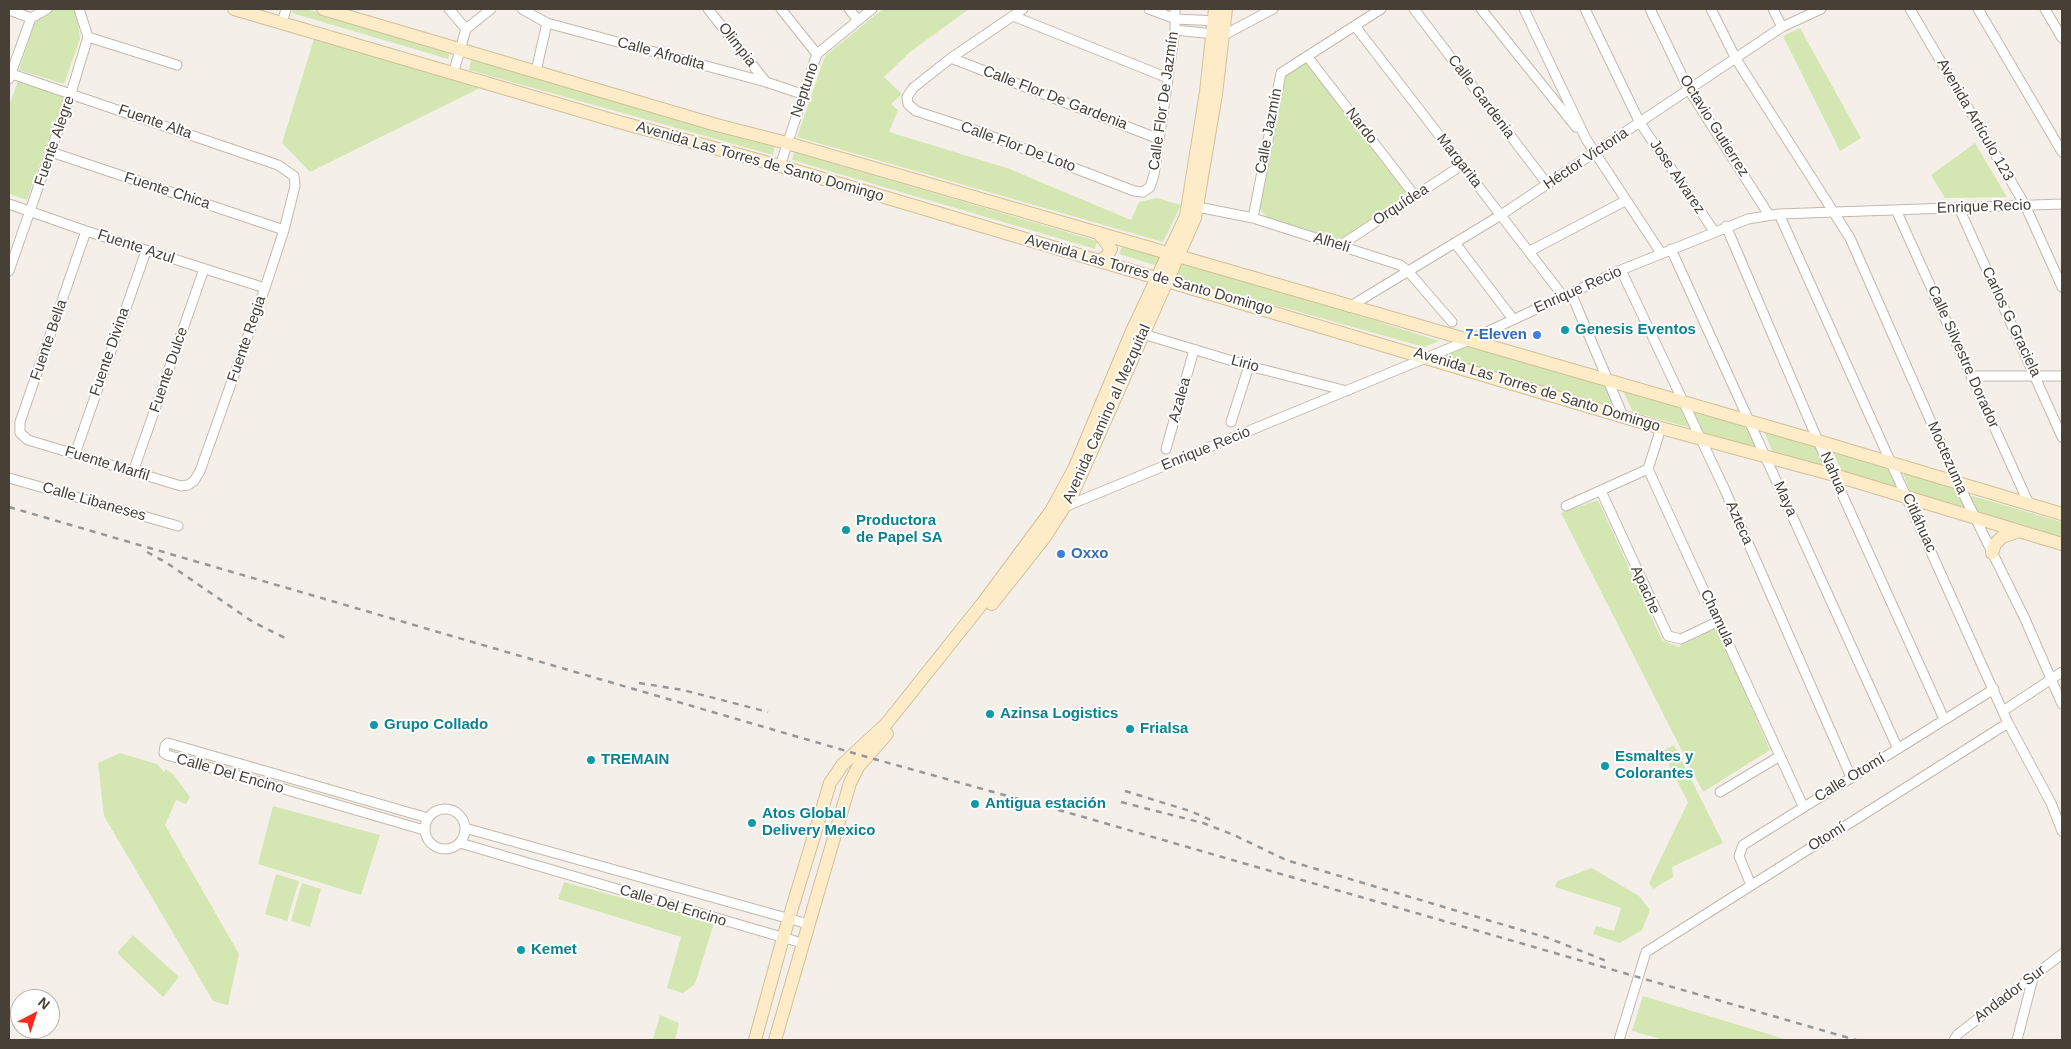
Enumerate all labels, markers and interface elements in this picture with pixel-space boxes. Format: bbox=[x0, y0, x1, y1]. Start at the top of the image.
street label: Olimpia bbox=[714, 19, 760, 71]
street label: Calle Flor De Jazmín bbox=[1145, 30, 1183, 172]
street label: Calle Afrodita bbox=[615, 34, 707, 74]
street label: Calle Gardenia bbox=[1444, 52, 1518, 142]
street label: Avenida Artículo 123 bbox=[1933, 56, 2017, 184]
street label: Neptuno bbox=[787, 60, 823, 120]
street label: Calle Flor De Gardenia bbox=[980, 62, 1130, 134]
street label: Octavio Gutierrez bbox=[1675, 72, 1753, 180]
street label: Calle Jazmín bbox=[1252, 87, 1286, 175]
street label: Fuente Alegre bbox=[31, 94, 79, 188]
street label: Fuente Alta bbox=[116, 101, 194, 143]
street label: Nardo bbox=[1341, 104, 1381, 148]
street label: Avenida Las Torres de Santo Domingo bbox=[634, 118, 886, 206]
street label: Calle Flor De Loto bbox=[958, 118, 1078, 176]
street label: Héctor Victoria bbox=[1540, 124, 1632, 194]
street label: Margarita bbox=[1432, 130, 1486, 192]
street label: Jose Alvarez bbox=[1646, 136, 1708, 218]
street label: Fuente Chica bbox=[122, 169, 212, 213]
street label: Orquídea bbox=[1370, 180, 1432, 230]
street label: Enrique Recio bbox=[1937, 196, 2031, 218]
street label: Fuente Azul bbox=[95, 226, 177, 268]
street label: Alhelí bbox=[1311, 229, 1353, 257]
street label: Avenida Las Torres de Santo Domingo bbox=[1023, 231, 1275, 319]
street label: Enrique Recio bbox=[1531, 263, 1625, 317]
street label: Carlos G Graciela bbox=[1978, 264, 2044, 380]
street label: Calle Silvestre Dorador bbox=[1923, 283, 2003, 431]
street label: Fuente Regia bbox=[224, 293, 270, 385]
street label: Fuente Bella bbox=[27, 297, 71, 383]
street label: Fuente Divina bbox=[86, 305, 134, 399]
place label: Genesis Eventos bbox=[1575, 321, 1696, 339]
street label: Avenida Camino al Mezquital bbox=[1059, 322, 1155, 506]
marker: Genesis Eventos bbox=[1559, 324, 1571, 336]
street label: Fuente Dulce bbox=[146, 325, 192, 415]
place label: 7-Eleven bbox=[1465, 326, 1527, 344]
marker: 7-Eleven bbox=[1531, 329, 1543, 341]
street label: Avenida Las Torres de Santo Domingo bbox=[1412, 344, 1662, 436]
street label: Lirio bbox=[1229, 352, 1261, 376]
street label: Azalea bbox=[1165, 375, 1195, 425]
street label: Moctezuma bbox=[1923, 419, 1971, 497]
street label: Enrique Recio bbox=[1159, 423, 1253, 475]
street label: Fuente Marfil bbox=[63, 443, 151, 485]
street label: Nahua bbox=[1816, 449, 1850, 497]
street label: Calle Libaneses bbox=[40, 479, 148, 525]
street label: Maya bbox=[1769, 479, 1801, 519]
street label: Citláhuac bbox=[1898, 491, 1940, 555]
street label: Azteca bbox=[1721, 498, 1757, 548]
place label: Productora de Papel SA bbox=[856, 512, 943, 547]
marker: Productora de Papel SA bbox=[840, 524, 852, 536]
place label: Oxxo bbox=[1071, 545, 1109, 563]
marker: Oxxo bbox=[1055, 548, 1067, 560]
street label: Apache bbox=[1626, 563, 1664, 617]
street label: Chamula bbox=[1696, 587, 1738, 649]
place label: Azinsa Logistics bbox=[1000, 705, 1118, 723]
marker: Azinsa Logistics bbox=[984, 708, 996, 720]
place label: Grupo Collado bbox=[384, 716, 488, 734]
marker: Grupo Collado bbox=[368, 719, 380, 731]
place label: Frialsa bbox=[1140, 720, 1188, 738]
marker: Frialsa bbox=[1124, 723, 1136, 735]
place label: Esmaltes y Colorantes bbox=[1615, 748, 1693, 783]
street label: Calle Del Encino bbox=[174, 750, 286, 798]
street label: Calle Otomí bbox=[1811, 750, 1889, 806]
place label: TREMAIN bbox=[601, 751, 669, 769]
marker: TREMAIN bbox=[585, 754, 597, 766]
marker: Esmaltes y Colorantes bbox=[1599, 760, 1611, 772]
place label: Antigua estación bbox=[985, 795, 1106, 813]
marker: Antigua estación bbox=[969, 798, 981, 810]
place label: Atos Global Delivery Mexico bbox=[762, 805, 875, 840]
marker: Atos Global Delivery Mexico bbox=[746, 817, 758, 829]
street label: Otomí bbox=[1805, 819, 1849, 855]
street label: Calle Del Encino bbox=[617, 881, 729, 931]
place label: Kemet bbox=[531, 941, 577, 959]
marker: Kemet bbox=[515, 944, 527, 956]
street label: Andador Sur bbox=[1971, 961, 2049, 1027]
north arrow bbox=[10, 989, 60, 1039]
text: N bbox=[35, 994, 53, 1013]

